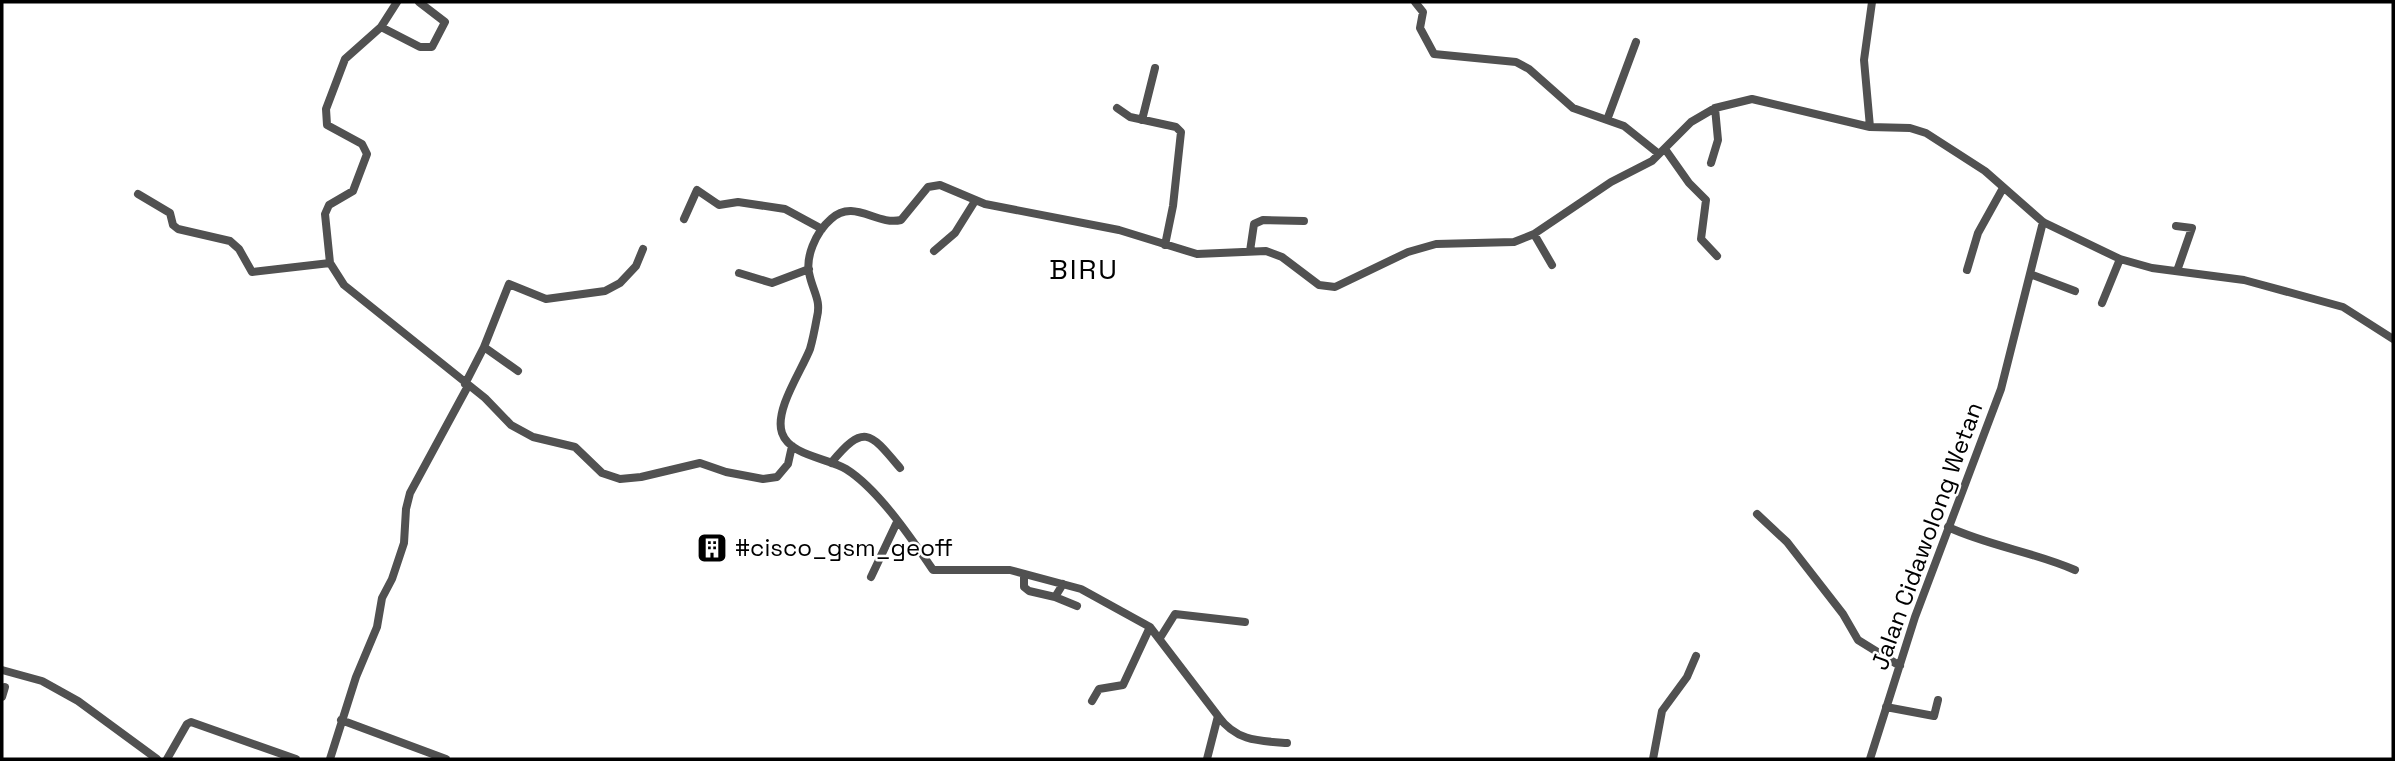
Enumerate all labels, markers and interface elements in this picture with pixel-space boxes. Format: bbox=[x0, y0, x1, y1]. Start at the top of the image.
district label: BIRU bbox=[1049, 251, 1119, 287]
street label: Jalan Cidawolong Wetan bbox=[1864, 398, 1989, 674]
building icon: #cisco_gsm_geoff bbox=[695, 531, 729, 565]
place label: #cisco_gsm_geoff bbox=[735, 532, 953, 563]

